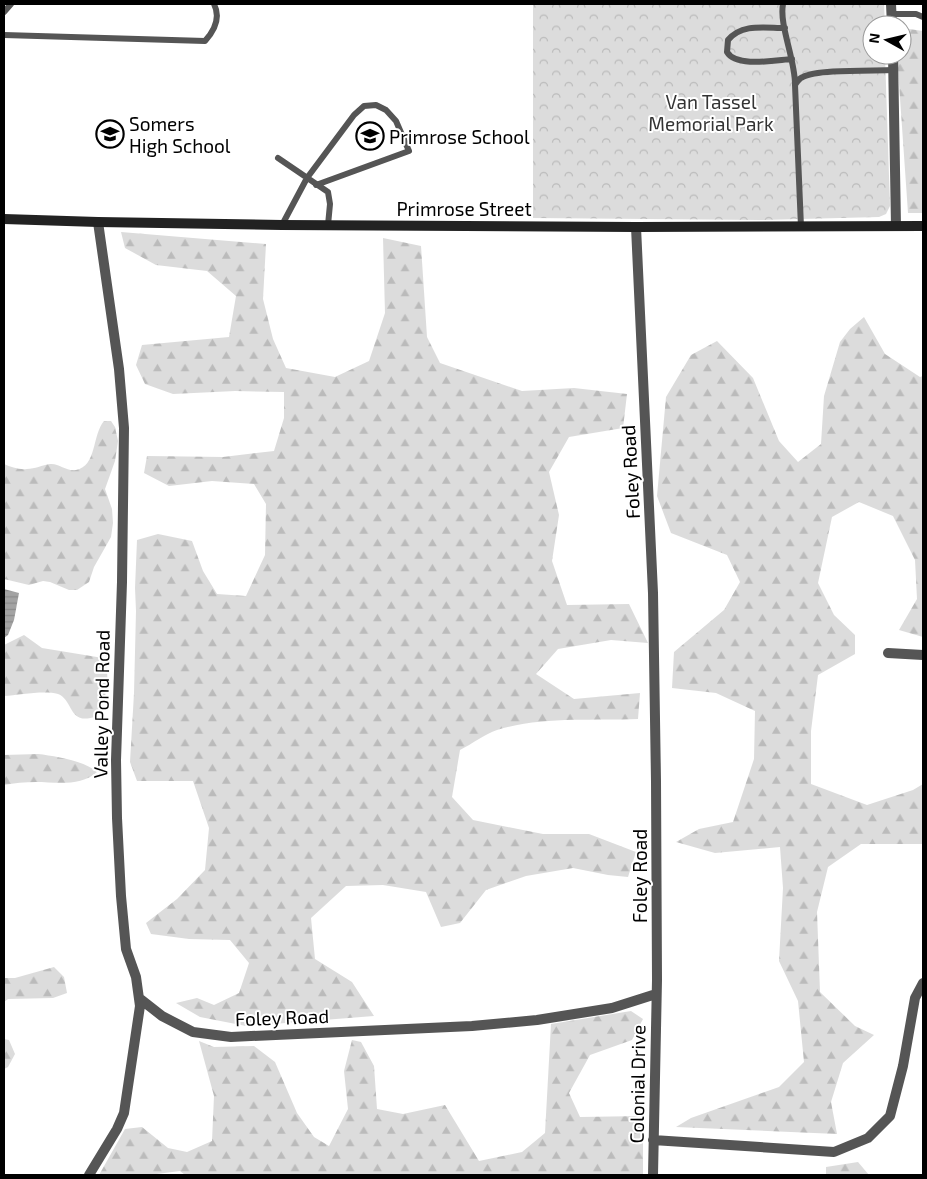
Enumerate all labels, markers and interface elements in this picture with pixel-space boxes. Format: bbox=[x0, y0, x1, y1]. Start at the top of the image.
north arrow bbox=[862, 15, 912, 65]
text: N bbox=[865, 32, 883, 44]
park label: Van Tassel Memorial Park bbox=[648, 90, 774, 135]
place label: Somers High School bbox=[129, 112, 231, 157]
school or university icon: Somers High School bbox=[95, 119, 125, 149]
school or university icon: Primrose School bbox=[355, 121, 385, 151]
place label: Primrose School bbox=[389, 125, 530, 148]
street label: Primrose Street bbox=[396, 197, 532, 220]
street label: Foley Road bbox=[616, 424, 644, 520]
street label: Valley Pond Road bbox=[88, 630, 114, 778]
street label: Foley Road bbox=[628, 829, 651, 923]
street label: Foley Road bbox=[235, 1004, 329, 1030]
street label: Colonial Drive bbox=[624, 1024, 650, 1144]

